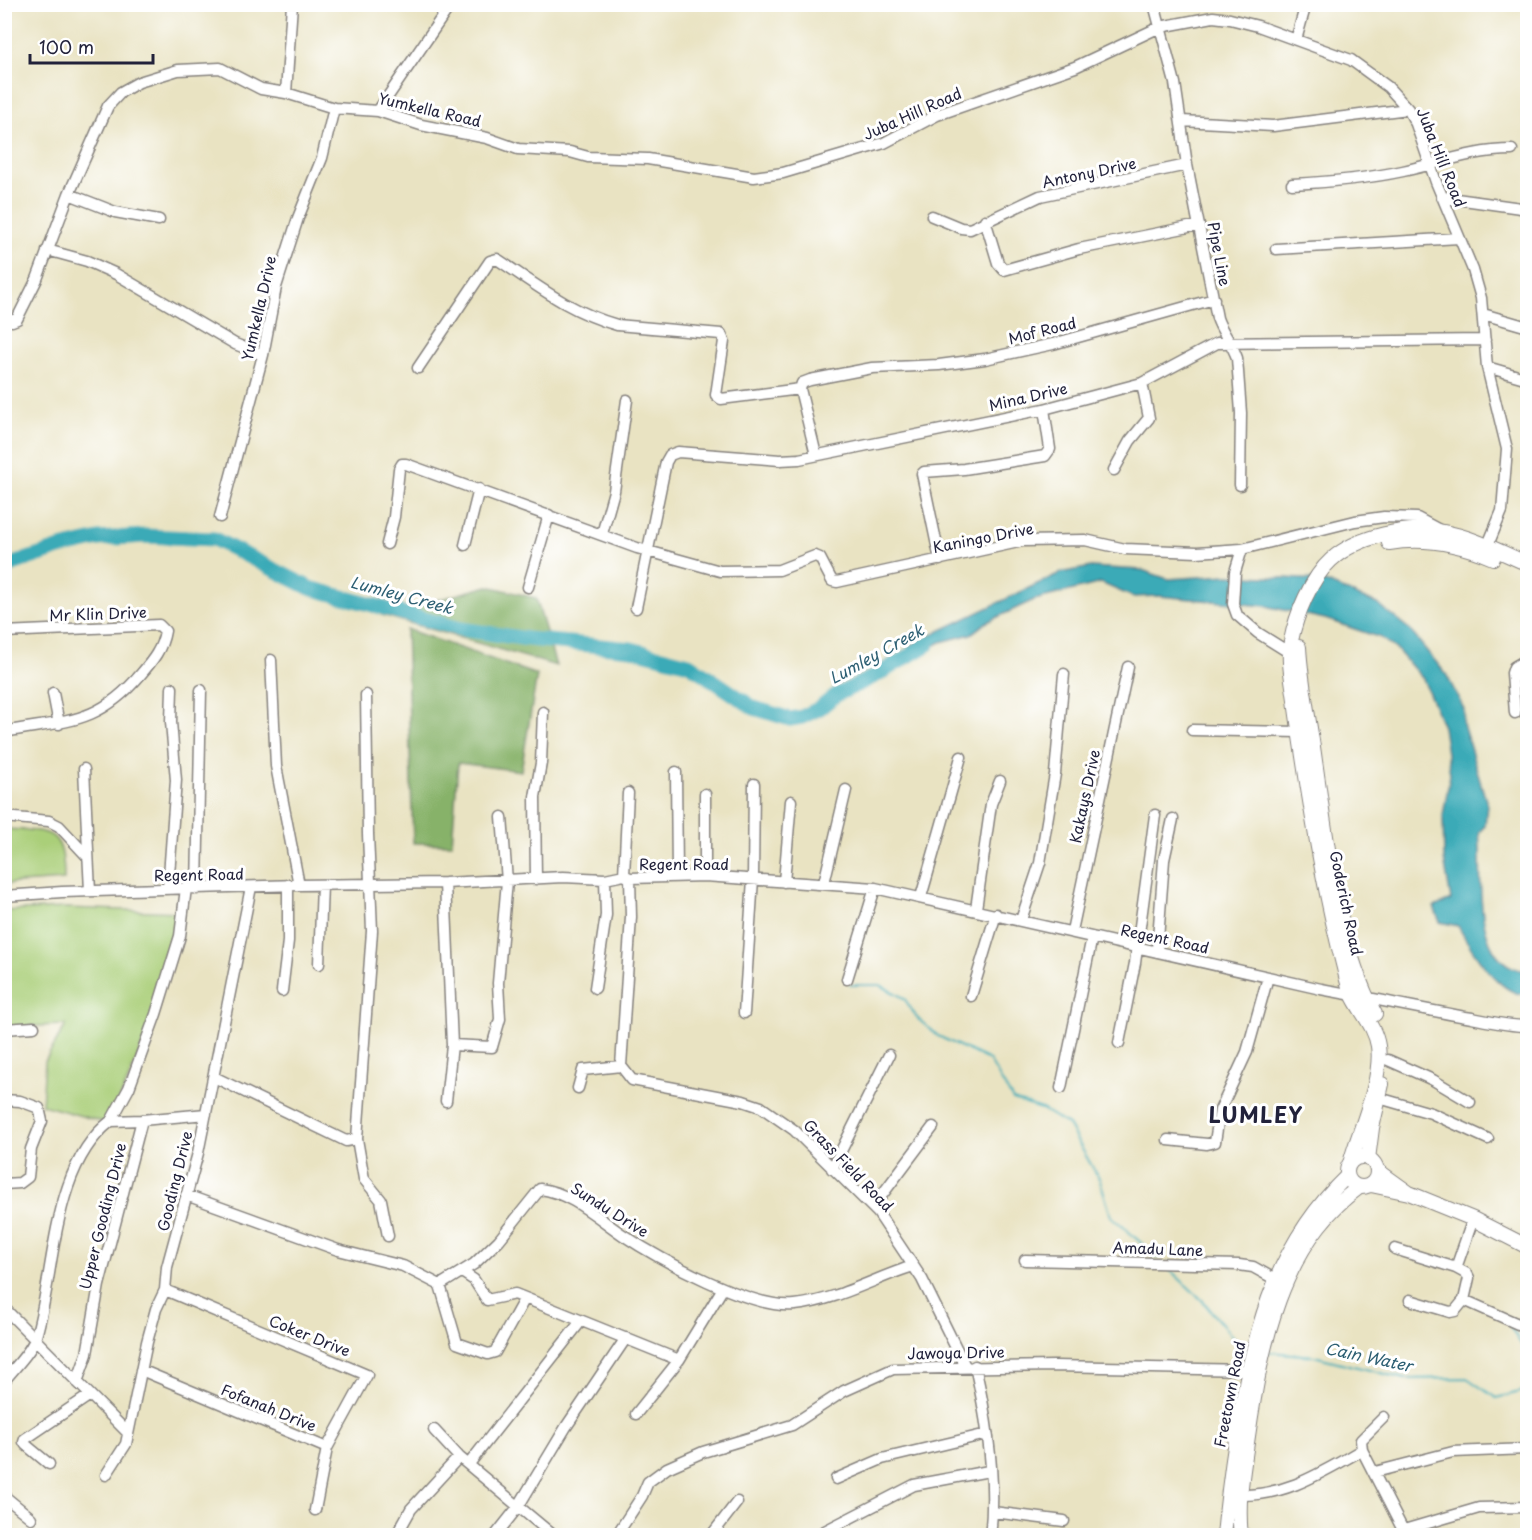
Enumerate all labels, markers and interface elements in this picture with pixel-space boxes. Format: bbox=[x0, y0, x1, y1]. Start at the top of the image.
scale bar bbox=[30, 27, 153, 65]
text: 100 m bbox=[39, 33, 94, 60]
street label: Juba Hill Road bbox=[859, 81, 965, 145]
street label: Yumkella Road bbox=[376, 86, 484, 132]
street label: Juba Hill Road bbox=[1412, 104, 1472, 210]
street label: Antony Drive bbox=[1040, 151, 1138, 193]
street label: Pipe Line bbox=[1203, 220, 1237, 288]
street label: Yumkella Drive bbox=[235, 253, 281, 363]
street label: Mof Road bbox=[1006, 310, 1078, 350]
street label: Mina Drive bbox=[986, 376, 1070, 416]
street label: Kaningo Drive bbox=[931, 516, 1035, 558]
water label: Lumley Creek bbox=[348, 569, 457, 619]
street label: Mr Klin Drive bbox=[49, 600, 147, 626]
water label: Lumley Creek bbox=[824, 616, 929, 689]
street label: Kakays Drive bbox=[1063, 747, 1105, 845]
street label: Goderich Road bbox=[1325, 849, 1369, 958]
street label: Regent Road bbox=[639, 852, 729, 875]
street label: Regent Road bbox=[154, 862, 244, 886]
street label: Regent Road bbox=[1119, 917, 1211, 959]
district label: LUMLEY bbox=[1208, 1098, 1304, 1130]
street label: Grass Field Road bbox=[799, 1113, 899, 1217]
street label: Gooding Drive bbox=[150, 1128, 198, 1234]
street label: Upper Gooding Drive bbox=[73, 1140, 131, 1292]
street label: Sundu Drive bbox=[567, 1176, 653, 1242]
street label: Amadu Lane bbox=[1112, 1235, 1204, 1261]
street label: Coker Drive bbox=[266, 1308, 354, 1362]
water label: Cain Water bbox=[1323, 1335, 1417, 1377]
street label: Freetown Road bbox=[1207, 1339, 1251, 1449]
street label: Jawoya Drive bbox=[907, 1340, 1005, 1364]
street label: Fofanah Drive bbox=[218, 1377, 320, 1437]

